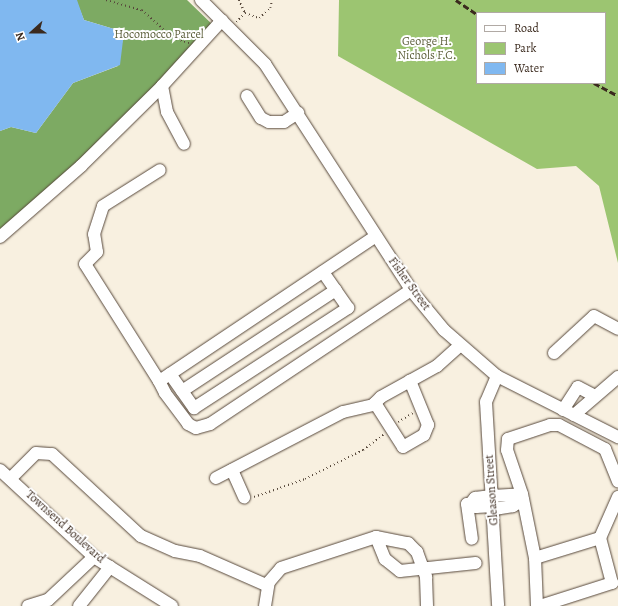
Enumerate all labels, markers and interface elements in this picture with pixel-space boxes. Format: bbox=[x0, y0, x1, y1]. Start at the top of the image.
north arrow bbox=[12, 12, 52, 52]
legend bbox=[476, 12, 606, 84]
text: Road bbox=[514, 20, 539, 36]
park label: Hocomocco Parcel bbox=[114, 28, 204, 42]
text: N bbox=[12, 30, 29, 43]
park label: George H. Nichols F.C. bbox=[398, 35, 456, 63]
text: Park bbox=[514, 40, 537, 56]
text: Water bbox=[514, 60, 544, 76]
street label: Fisher Street bbox=[385, 255, 433, 313]
street label: Gleason Street bbox=[482, 454, 502, 526]
street label: Townsend Boulevard bbox=[22, 488, 108, 566]

